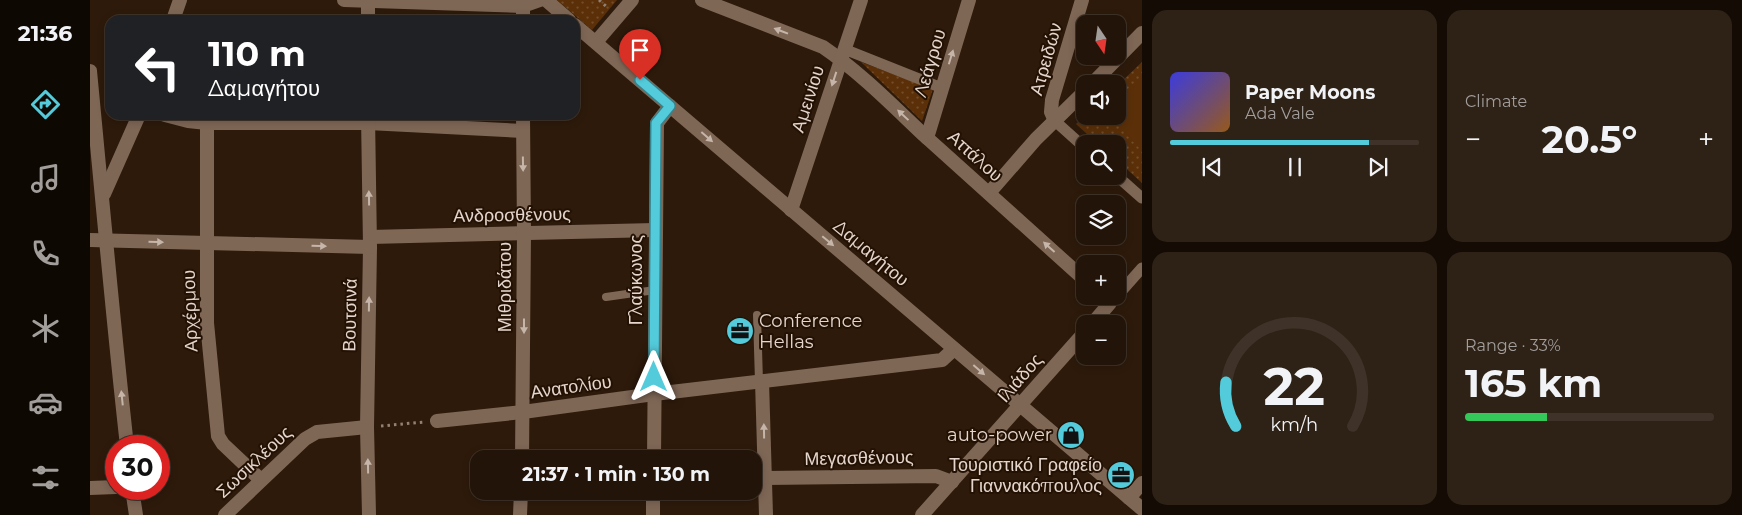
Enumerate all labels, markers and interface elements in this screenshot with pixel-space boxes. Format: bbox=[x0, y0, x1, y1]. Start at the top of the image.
north arrow bbox=[1076, 15, 1126, 65]
map controls bbox=[1076, 15, 1126, 365]
text: 21:36 bbox=[18, 20, 72, 47]
street label: Ατρειδών bbox=[1025, 20, 1067, 98]
street label: Λεάγρου bbox=[909, 26, 951, 100]
one-way arrow bbox=[773, 27, 788, 35]
pin bbox=[619, 29, 661, 80]
text: 110 m bbox=[208, 32, 306, 75]
icon: left bbox=[125, 35, 190, 100]
icon: arrive bbox=[626, 36, 654, 64]
one-way arrow bbox=[948, 50, 956, 65]
street label: Αμεινίου bbox=[787, 63, 829, 135]
one-way arrow bbox=[830, 72, 837, 87]
text: Δαμαγήτου bbox=[208, 75, 320, 102]
button: sound bbox=[1076, 75, 1126, 125]
text: Paper Moons bbox=[1245, 81, 1375, 104]
icon: directions bbox=[28, 87, 63, 122]
text: Climate bbox=[1465, 92, 1527, 111]
text: Ada Vale bbox=[1245, 104, 1315, 123]
one-way arrow bbox=[897, 109, 909, 121]
text: 20.5° bbox=[1542, 116, 1637, 163]
text: − bbox=[1465, 122, 1481, 156]
text: + bbox=[1698, 122, 1714, 156]
street label: Αττάλου bbox=[943, 126, 1007, 186]
one-way arrow bbox=[700, 132, 713, 143]
button: search bbox=[1076, 135, 1126, 185]
icon: previous bbox=[1198, 153, 1226, 181]
icon: pause bbox=[1281, 153, 1309, 181]
icon: next bbox=[1364, 153, 1392, 181]
one-way arrow bbox=[519, 156, 527, 172]
icon: music bbox=[28, 161, 63, 196]
one-way arrow bbox=[365, 190, 373, 206]
button: layers bbox=[1076, 195, 1126, 245]
street label: Ανδροσθένους bbox=[453, 203, 571, 227]
street label: Δαμαγήτου bbox=[829, 215, 913, 291]
street label: Γλαύκωνος bbox=[625, 234, 647, 325]
icon: phone bbox=[28, 236, 63, 271]
one-way arrow bbox=[822, 236, 835, 247]
one-way arrow bbox=[148, 238, 164, 246]
one-way arrow bbox=[1043, 241, 1055, 253]
one-way arrow bbox=[311, 242, 327, 250]
street label: Μιθριδάτου bbox=[494, 242, 516, 332]
button: + bbox=[1076, 255, 1126, 305]
street label: Αρχέρμου bbox=[178, 270, 202, 352]
street label: Βουτσινά bbox=[338, 278, 362, 352]
one-way arrow bbox=[365, 296, 373, 312]
place label: Conference Hellas bbox=[759, 310, 863, 353]
icon: climate bbox=[28, 311, 63, 346]
button: − bbox=[1076, 315, 1126, 365]
office icon: Conference Hellas bbox=[725, 316, 755, 346]
one-way arrow bbox=[520, 318, 528, 334]
text: Range · 33% bbox=[1465, 336, 1561, 355]
street label: Ιλιάδος bbox=[993, 349, 1047, 407]
position arrow bbox=[627, 350, 679, 402]
text: 22 bbox=[1264, 355, 1325, 418]
text: 165 km bbox=[1465, 360, 1602, 407]
one-way arrow bbox=[972, 364, 985, 375]
street label: Ανατολίου bbox=[529, 370, 613, 404]
icon: car bbox=[28, 385, 63, 420]
one-way arrow bbox=[118, 389, 126, 405]
text: km/h bbox=[1271, 414, 1318, 435]
shop icon: auto-power bbox=[1056, 420, 1086, 450]
street label: Σωσικλέους bbox=[212, 421, 297, 503]
one-way arrow bbox=[759, 423, 767, 439]
place label: auto-power bbox=[947, 424, 1052, 446]
speed limit sign: 30 bbox=[105, 435, 170, 500]
street label: Μεγασθένους bbox=[804, 446, 914, 470]
place label: Τουριστικό Γραφείο Γιαννακόπουλος bbox=[949, 454, 1102, 497]
one-way arrow bbox=[364, 458, 372, 474]
icon: filters bbox=[28, 460, 63, 495]
office icon: Τουριστικό Γραφείο Γιαννακόπουλος bbox=[1106, 460, 1136, 490]
text: 21:37 · 1 min · 130 m bbox=[522, 463, 710, 486]

